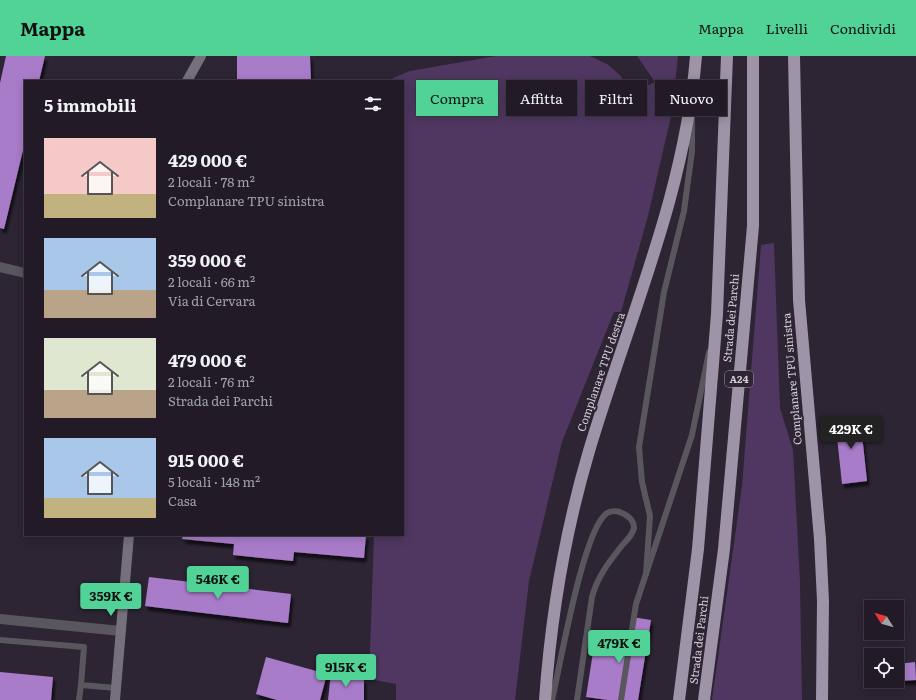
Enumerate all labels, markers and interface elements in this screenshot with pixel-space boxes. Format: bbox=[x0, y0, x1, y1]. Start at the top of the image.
text: Mappa bbox=[20, 14, 85, 42]
text: Mappa bbox=[698, 18, 744, 38]
text: Livelli bbox=[766, 18, 808, 38]
text: Condividi bbox=[830, 18, 896, 38]
chip: Compra bbox=[416, 80, 498, 116]
chip: Affitta bbox=[506, 80, 577, 116]
chip: Filtri bbox=[585, 80, 647, 116]
chip: Nuovo bbox=[655, 80, 727, 116]
text: 5 immobili bbox=[44, 92, 136, 117]
icon: filters bbox=[362, 93, 384, 115]
text: 429 000 € bbox=[168, 147, 247, 172]
icon: home bbox=[76, 154, 124, 202]
text: 2 locali · 78 m² bbox=[168, 172, 255, 191]
text: Complanare TPU sinistra bbox=[168, 191, 325, 210]
text: 359 000 € bbox=[168, 247, 246, 272]
icon: home bbox=[76, 254, 124, 302]
text: 2 locali · 66 m² bbox=[168, 272, 255, 291]
street label: Strada dei Parchi bbox=[718, 273, 742, 363]
text: Via di Cervara bbox=[168, 291, 256, 310]
street label: Complanare TPU destra bbox=[572, 310, 628, 433]
street label: Complanare TPU sinistra bbox=[777, 312, 805, 446]
text: 479 000 € bbox=[168, 347, 247, 372]
icon: home bbox=[76, 354, 124, 402]
road number: A24 bbox=[725, 371, 753, 387]
text: 2 locali · 76 m² bbox=[168, 372, 255, 391]
text: Strada dei Parchi bbox=[168, 391, 273, 410]
pin: 429K € bbox=[818, 416, 884, 450]
text: 429K € bbox=[829, 419, 873, 438]
text: 915 000 € bbox=[168, 447, 244, 472]
icon: home bbox=[76, 454, 124, 502]
text: 5 locali · 148 m² bbox=[168, 472, 260, 491]
text: Casa bbox=[168, 491, 197, 510]
pin: 546K € bbox=[185, 566, 251, 600]
text: 546K € bbox=[196, 569, 240, 588]
pin: 359K € bbox=[78, 583, 144, 617]
text: 359K € bbox=[89, 586, 133, 605]
street label: Strada dei Parchi bbox=[685, 595, 711, 685]
north arrow bbox=[864, 600, 904, 640]
map controls bbox=[864, 600, 904, 688]
pin: 479K € bbox=[586, 630, 652, 664]
text: 479K € bbox=[597, 633, 641, 652]
button: locate bbox=[864, 648, 904, 688]
pin: 915K € bbox=[313, 654, 379, 688]
text: 915K € bbox=[325, 657, 367, 676]

